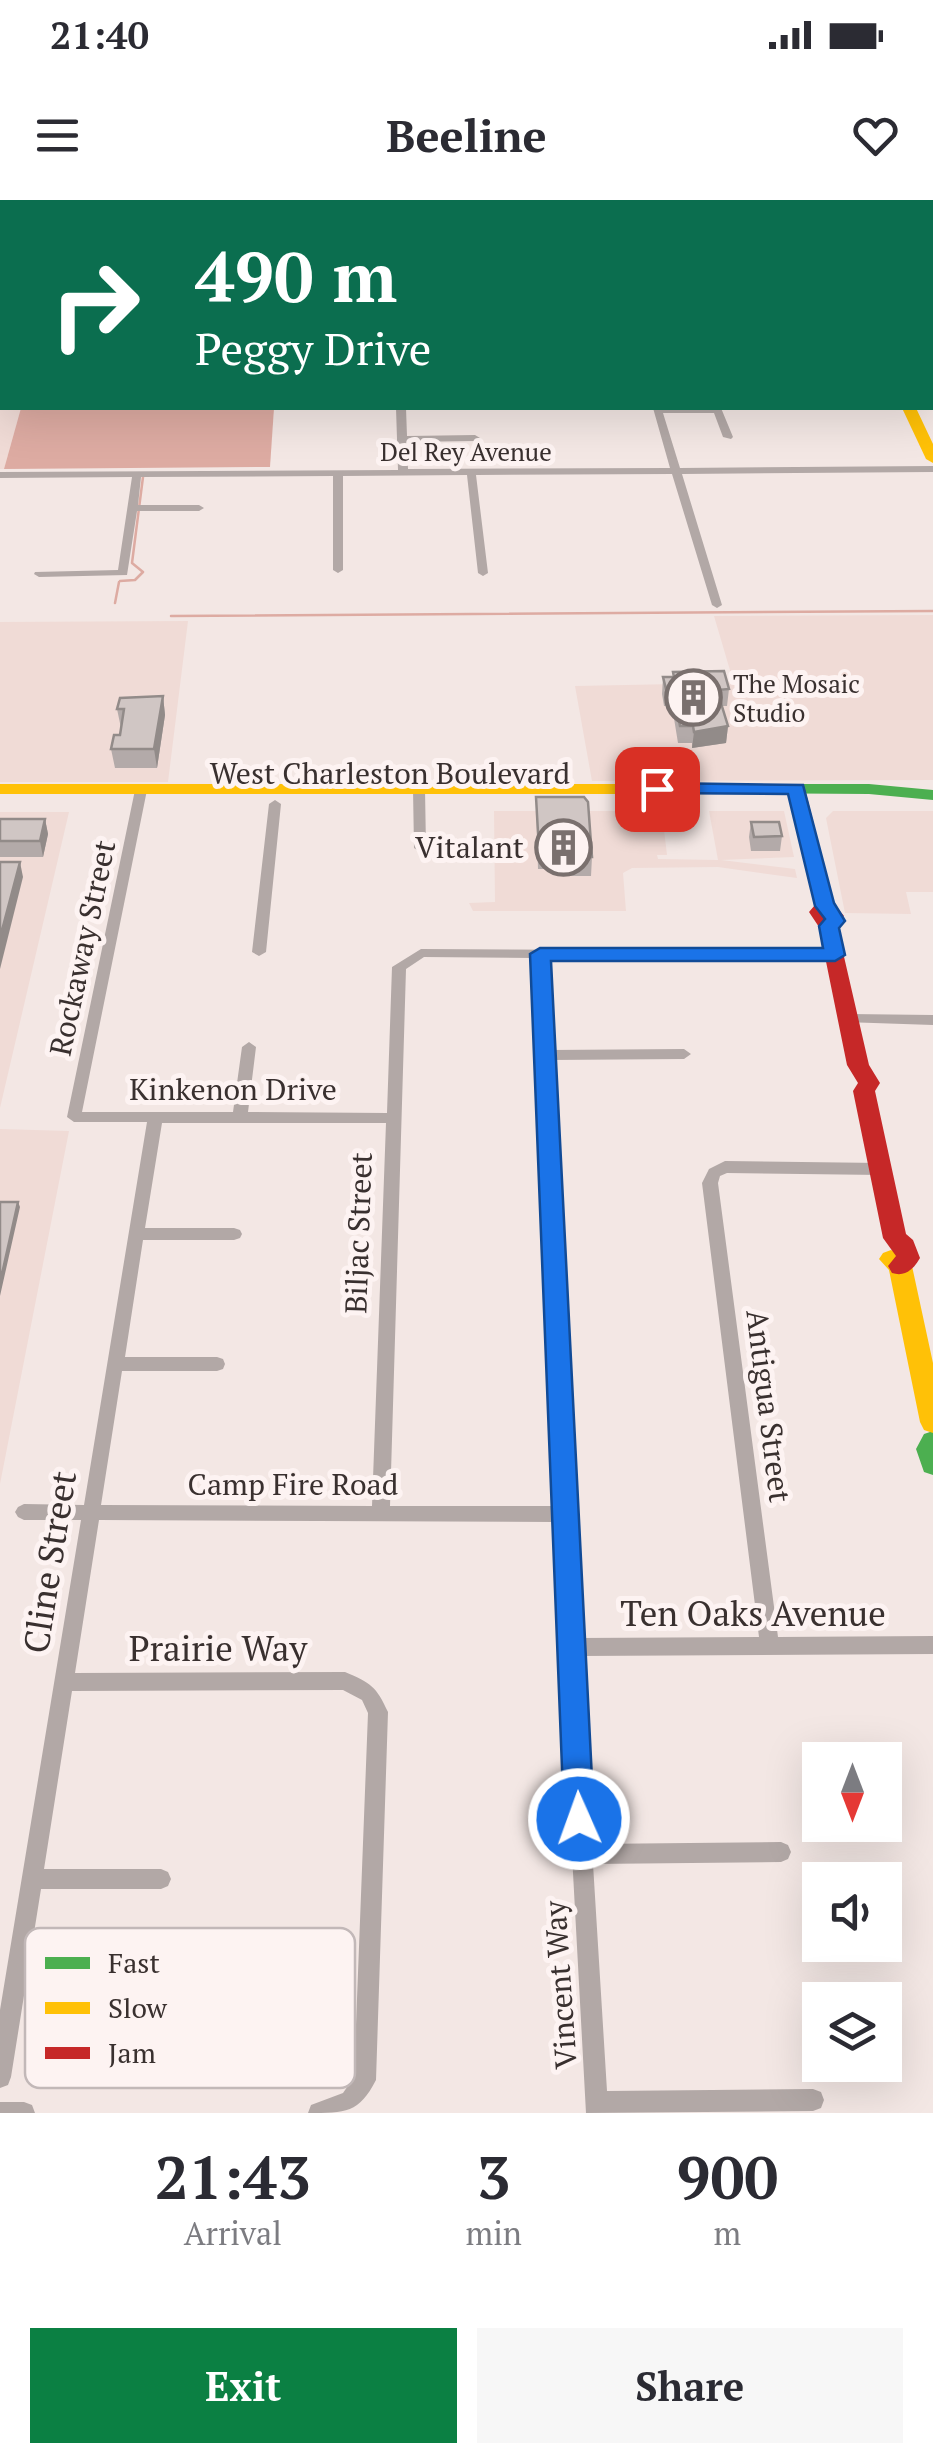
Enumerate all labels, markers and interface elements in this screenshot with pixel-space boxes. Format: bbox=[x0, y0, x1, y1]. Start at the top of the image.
text: 21:40 bbox=[50, 10, 149, 60]
text: Beeline bbox=[386, 105, 547, 165]
icon: menu bbox=[30, 108, 85, 163]
icon: heart bbox=[848, 108, 903, 163]
text: 490 m bbox=[195, 229, 397, 322]
icon: right bbox=[30, 240, 160, 370]
text: Peggy Drive bbox=[195, 318, 431, 378]
street label: Del Rey Avenue bbox=[380, 435, 552, 468]
place label: The Mosaic Studio bbox=[733, 667, 860, 729]
building icon: The Mosaic Studio bbox=[664, 668, 724, 728]
pin bbox=[615, 747, 700, 832]
street label: West Charleston Boulevard bbox=[210, 753, 570, 793]
icon: arrive bbox=[630, 762, 685, 817]
building icon: Vitalant bbox=[533, 818, 593, 878]
place label: Vitalant bbox=[415, 827, 524, 867]
street label: Rockaway Street bbox=[40, 836, 124, 1059]
street label: Kinkenon Drive bbox=[129, 1069, 337, 1109]
street label: Biljac Street bbox=[335, 1152, 381, 1314]
street label: Antigua Street bbox=[737, 1307, 801, 1505]
street label: Camp Fire Road bbox=[188, 1464, 398, 1504]
street label: Cline Street bbox=[12, 1467, 86, 1656]
street label: Ten Oaks Avenue bbox=[620, 1590, 886, 1636]
street label: Prairie Way bbox=[129, 1625, 308, 1671]
north arrow bbox=[802, 1742, 902, 1842]
map controls bbox=[802, 1742, 902, 2082]
position arrow bbox=[527, 1767, 631, 1871]
button: sound bbox=[802, 1862, 902, 1962]
street label: Vincent Way bbox=[534, 1899, 586, 2071]
legend bbox=[25, 1928, 355, 2088]
text: Fast bbox=[108, 1944, 160, 1981]
button: layers bbox=[802, 1982, 902, 2082]
text: Slow bbox=[108, 1989, 168, 2026]
text: Jam bbox=[108, 2034, 156, 2071]
text: 21:43 bbox=[155, 2137, 311, 2216]
text: 3 bbox=[477, 2137, 511, 2216]
text: 900 bbox=[677, 2137, 778, 2216]
text: Arrival bbox=[184, 2212, 282, 2254]
text: min bbox=[466, 2212, 522, 2254]
text: m bbox=[714, 2212, 741, 2254]
button: Exit bbox=[30, 2328, 457, 2443]
button: Share bbox=[477, 2328, 903, 2443]

